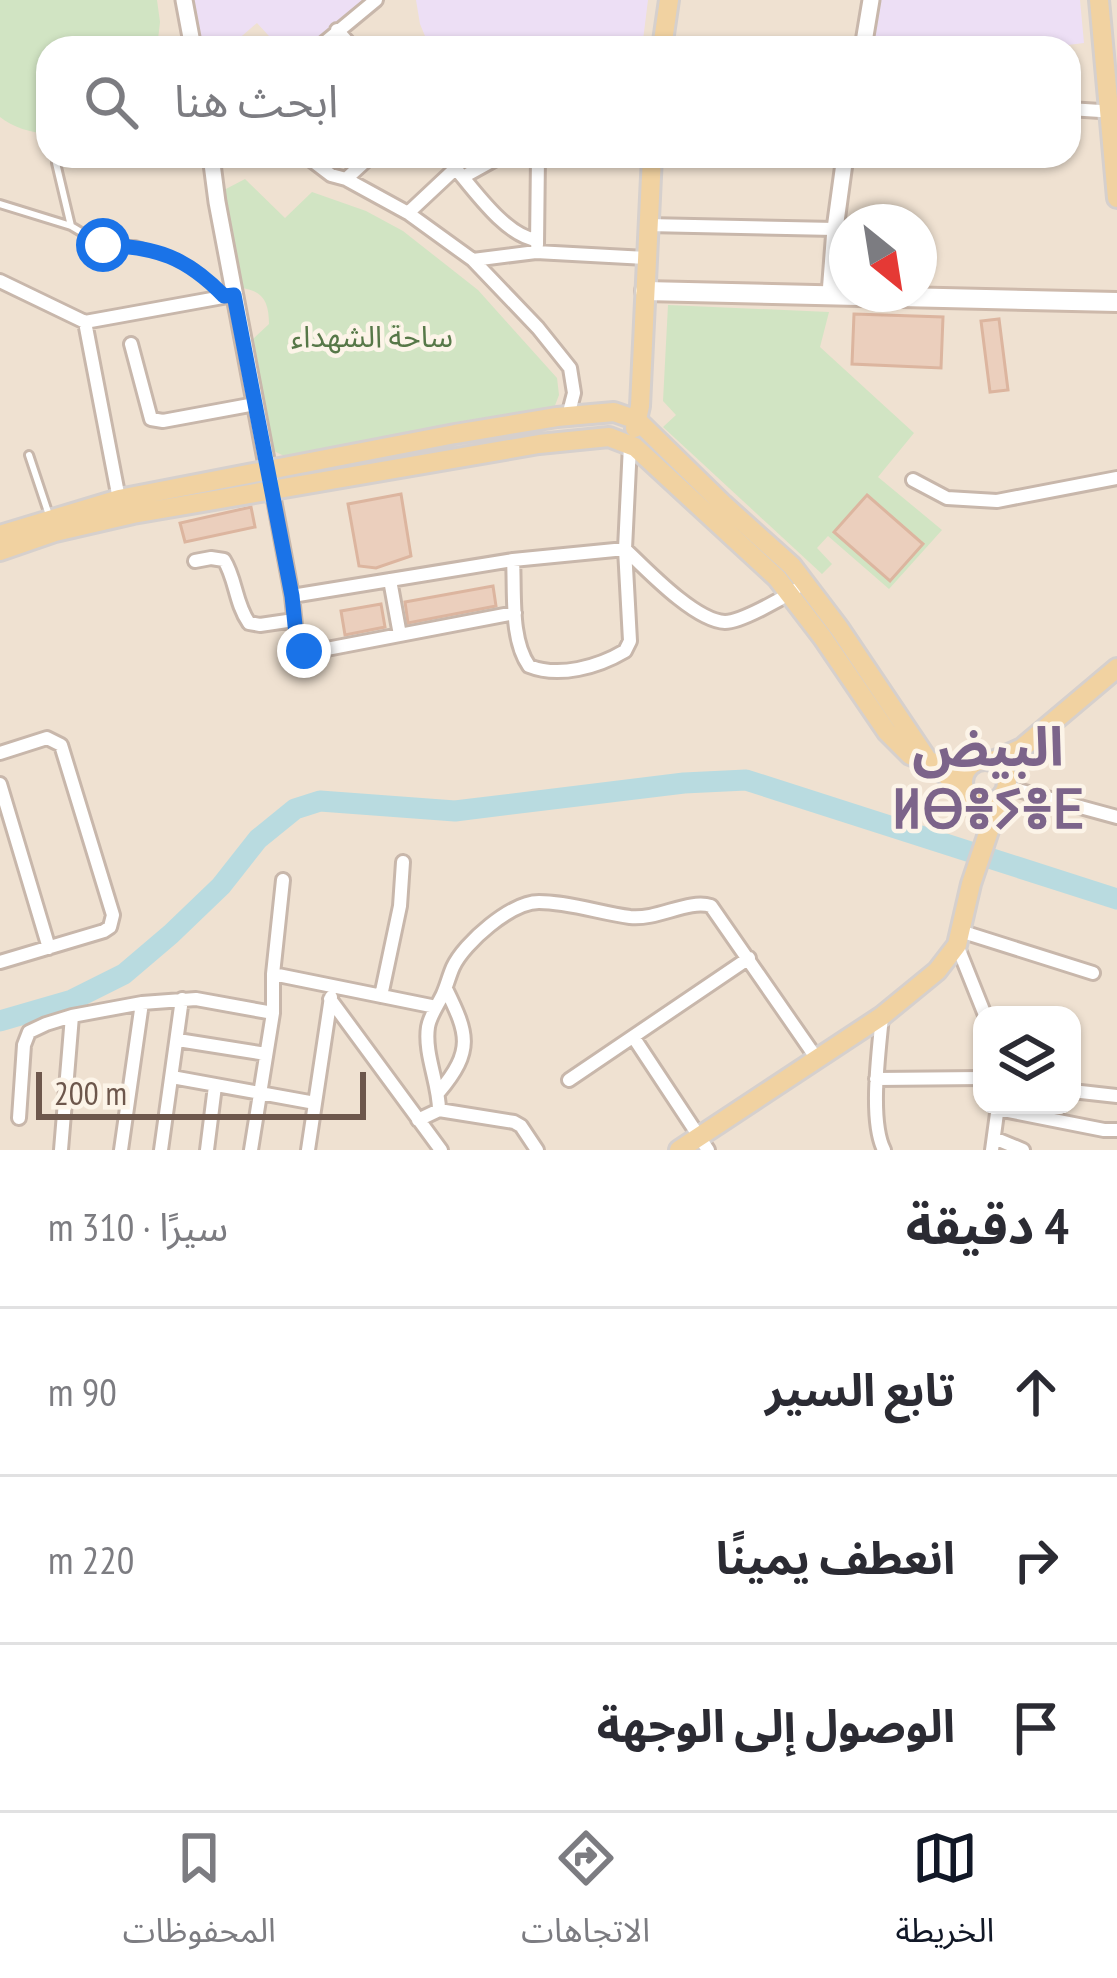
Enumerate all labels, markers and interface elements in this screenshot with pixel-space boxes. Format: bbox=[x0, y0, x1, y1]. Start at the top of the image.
search box bbox=[36, 36, 1081, 168]
icon: search bbox=[78, 69, 144, 135]
text: ابحث هنا bbox=[174, 71, 339, 129]
north arrow bbox=[829, 204, 937, 312]
route start bbox=[76, 218, 130, 272]
park label: ساحة الشهداء bbox=[291, 316, 453, 355]
route end bbox=[277, 624, 331, 678]
district label: البيض ⵍⴱⴻⵢⴻⴹ bbox=[891, 711, 1085, 843]
map controls bbox=[973, 1006, 1081, 1114]
button: layers bbox=[973, 1006, 1081, 1114]
scale bar bbox=[36, 1066, 366, 1119]
text: 200 m bbox=[54, 1071, 127, 1114]
text: 4 دقيقة bbox=[906, 1192, 1069, 1258]
text: سيرًا · 310 m bbox=[48, 1201, 228, 1252]
icon: ahead bbox=[1003, 1359, 1069, 1425]
text: تابع السير bbox=[765, 1360, 955, 1418]
text: 90 m bbox=[48, 1366, 117, 1417]
icon: right bbox=[1003, 1527, 1069, 1593]
text: انعطف يمينًا bbox=[716, 1528, 955, 1586]
text: 220 m bbox=[48, 1534, 134, 1585]
icon: arrive bbox=[1003, 1695, 1069, 1761]
text: الوصول إلى الوجهة bbox=[597, 1696, 955, 1754]
tab: المحفوظات bbox=[123, 1825, 276, 1966]
tab: الاتجاهات bbox=[521, 1825, 650, 1966]
tab: الخريطة bbox=[895, 1825, 994, 1966]

